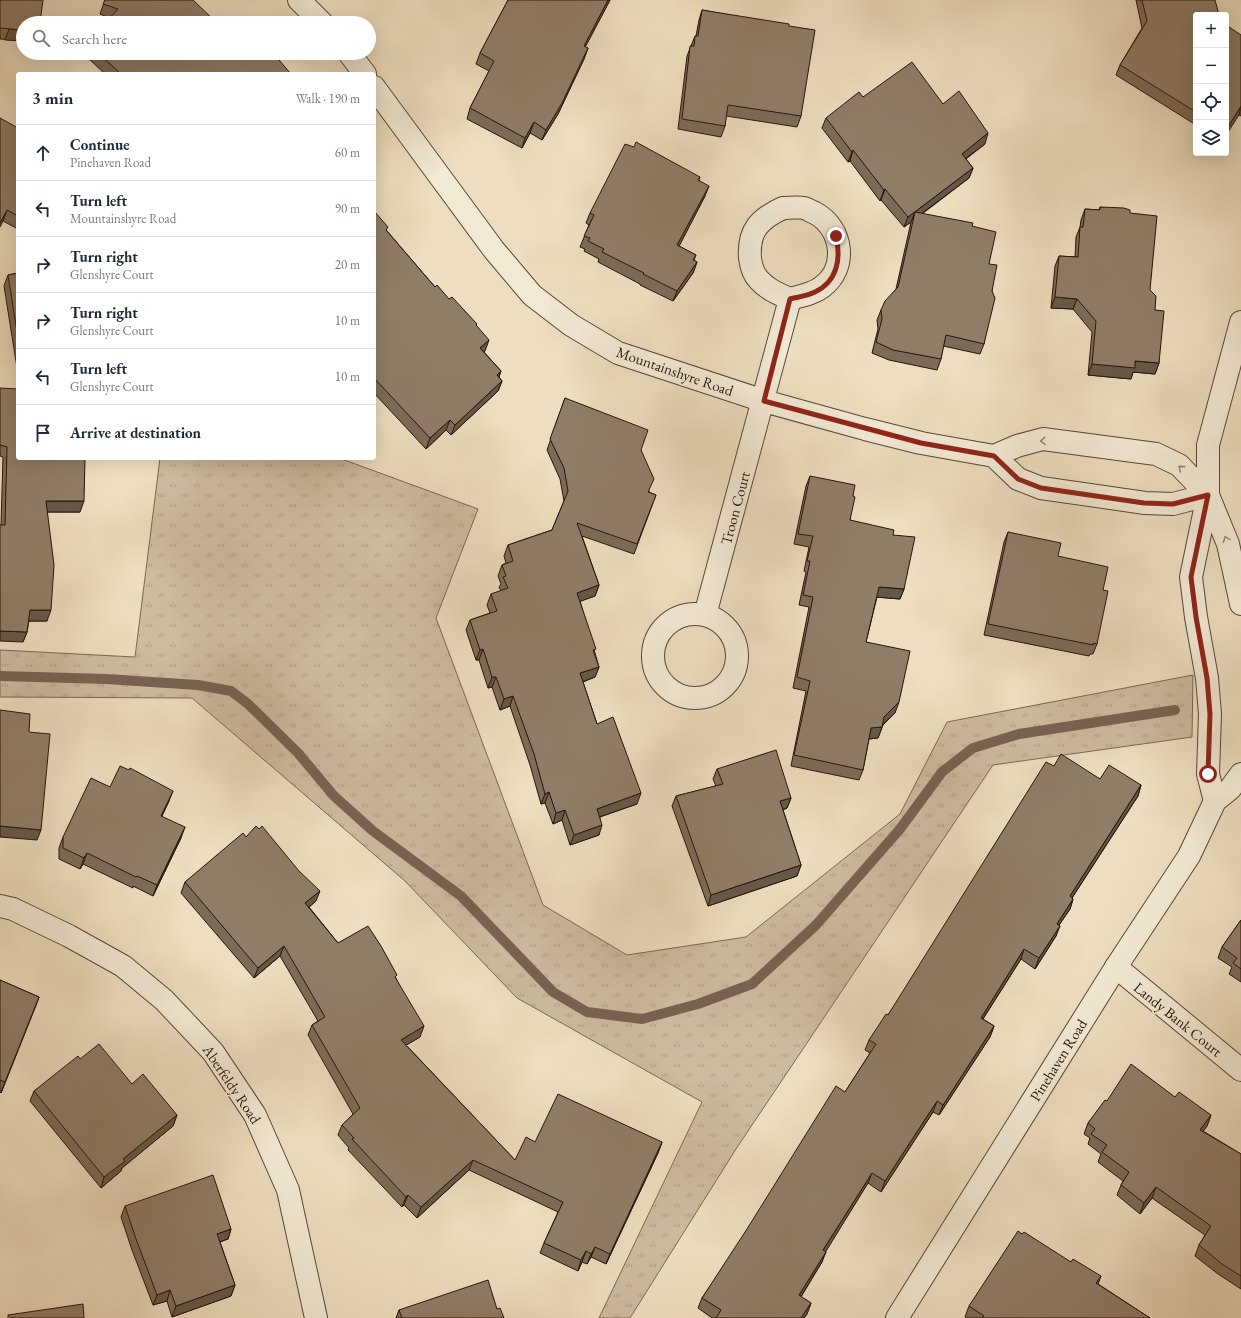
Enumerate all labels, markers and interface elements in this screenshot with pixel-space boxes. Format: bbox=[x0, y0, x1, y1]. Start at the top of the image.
map controls bbox=[1193, 12, 1229, 156]
button: + bbox=[1193, 12, 1229, 48]
search box bbox=[16, 16, 376, 60]
icon: search bbox=[30, 27, 52, 49]
text: Search here bbox=[62, 29, 127, 48]
button: − bbox=[1193, 48, 1229, 84]
button: locate bbox=[1193, 84, 1229, 120]
text: 3 min bbox=[32, 87, 73, 109]
text: Walk · 190 m bbox=[296, 90, 360, 107]
button: layers bbox=[1193, 120, 1229, 156]
text: Continue bbox=[70, 135, 130, 154]
icon: ahead bbox=[32, 142, 54, 164]
text: 60 m bbox=[335, 144, 360, 161]
text: Pinehaven Road bbox=[70, 154, 151, 171]
text: Turn left bbox=[70, 191, 127, 210]
icon: left bbox=[32, 198, 54, 220]
text: 90 m bbox=[335, 200, 360, 217]
text: Mountainshyre Road bbox=[70, 210, 176, 227]
route end bbox=[827, 227, 845, 245]
text: Turn right bbox=[70, 247, 138, 266]
icon: right bbox=[32, 254, 54, 276]
text: 20 m bbox=[335, 256, 360, 273]
text: Glenshyre Court bbox=[70, 266, 154, 283]
text: Turn right bbox=[70, 303, 138, 322]
icon: right bbox=[32, 310, 54, 332]
text: 10 m bbox=[335, 312, 360, 329]
text: Glenshyre Court bbox=[70, 322, 154, 339]
street label: Mountainshyre Road bbox=[614, 342, 736, 400]
text: Turn left bbox=[70, 359, 127, 378]
icon: left bbox=[32, 366, 54, 388]
text: 10 m bbox=[335, 368, 360, 385]
text: Glenshyre Court bbox=[70, 378, 154, 395]
icon: arrive bbox=[32, 422, 54, 444]
text: Arrive at destination bbox=[70, 423, 201, 442]
one-way arrow bbox=[1039, 436, 1046, 445]
one-way arrow bbox=[1178, 465, 1185, 472]
street label: Troon Court bbox=[716, 469, 754, 547]
one-way arrow bbox=[1222, 535, 1230, 542]
route start bbox=[1199, 765, 1217, 783]
street label: Landy Bank Court bbox=[1130, 978, 1226, 1061]
street label: Pinehaven Road bbox=[1025, 1015, 1091, 1105]
street label: Aberfeldy Road bbox=[198, 1040, 266, 1128]

